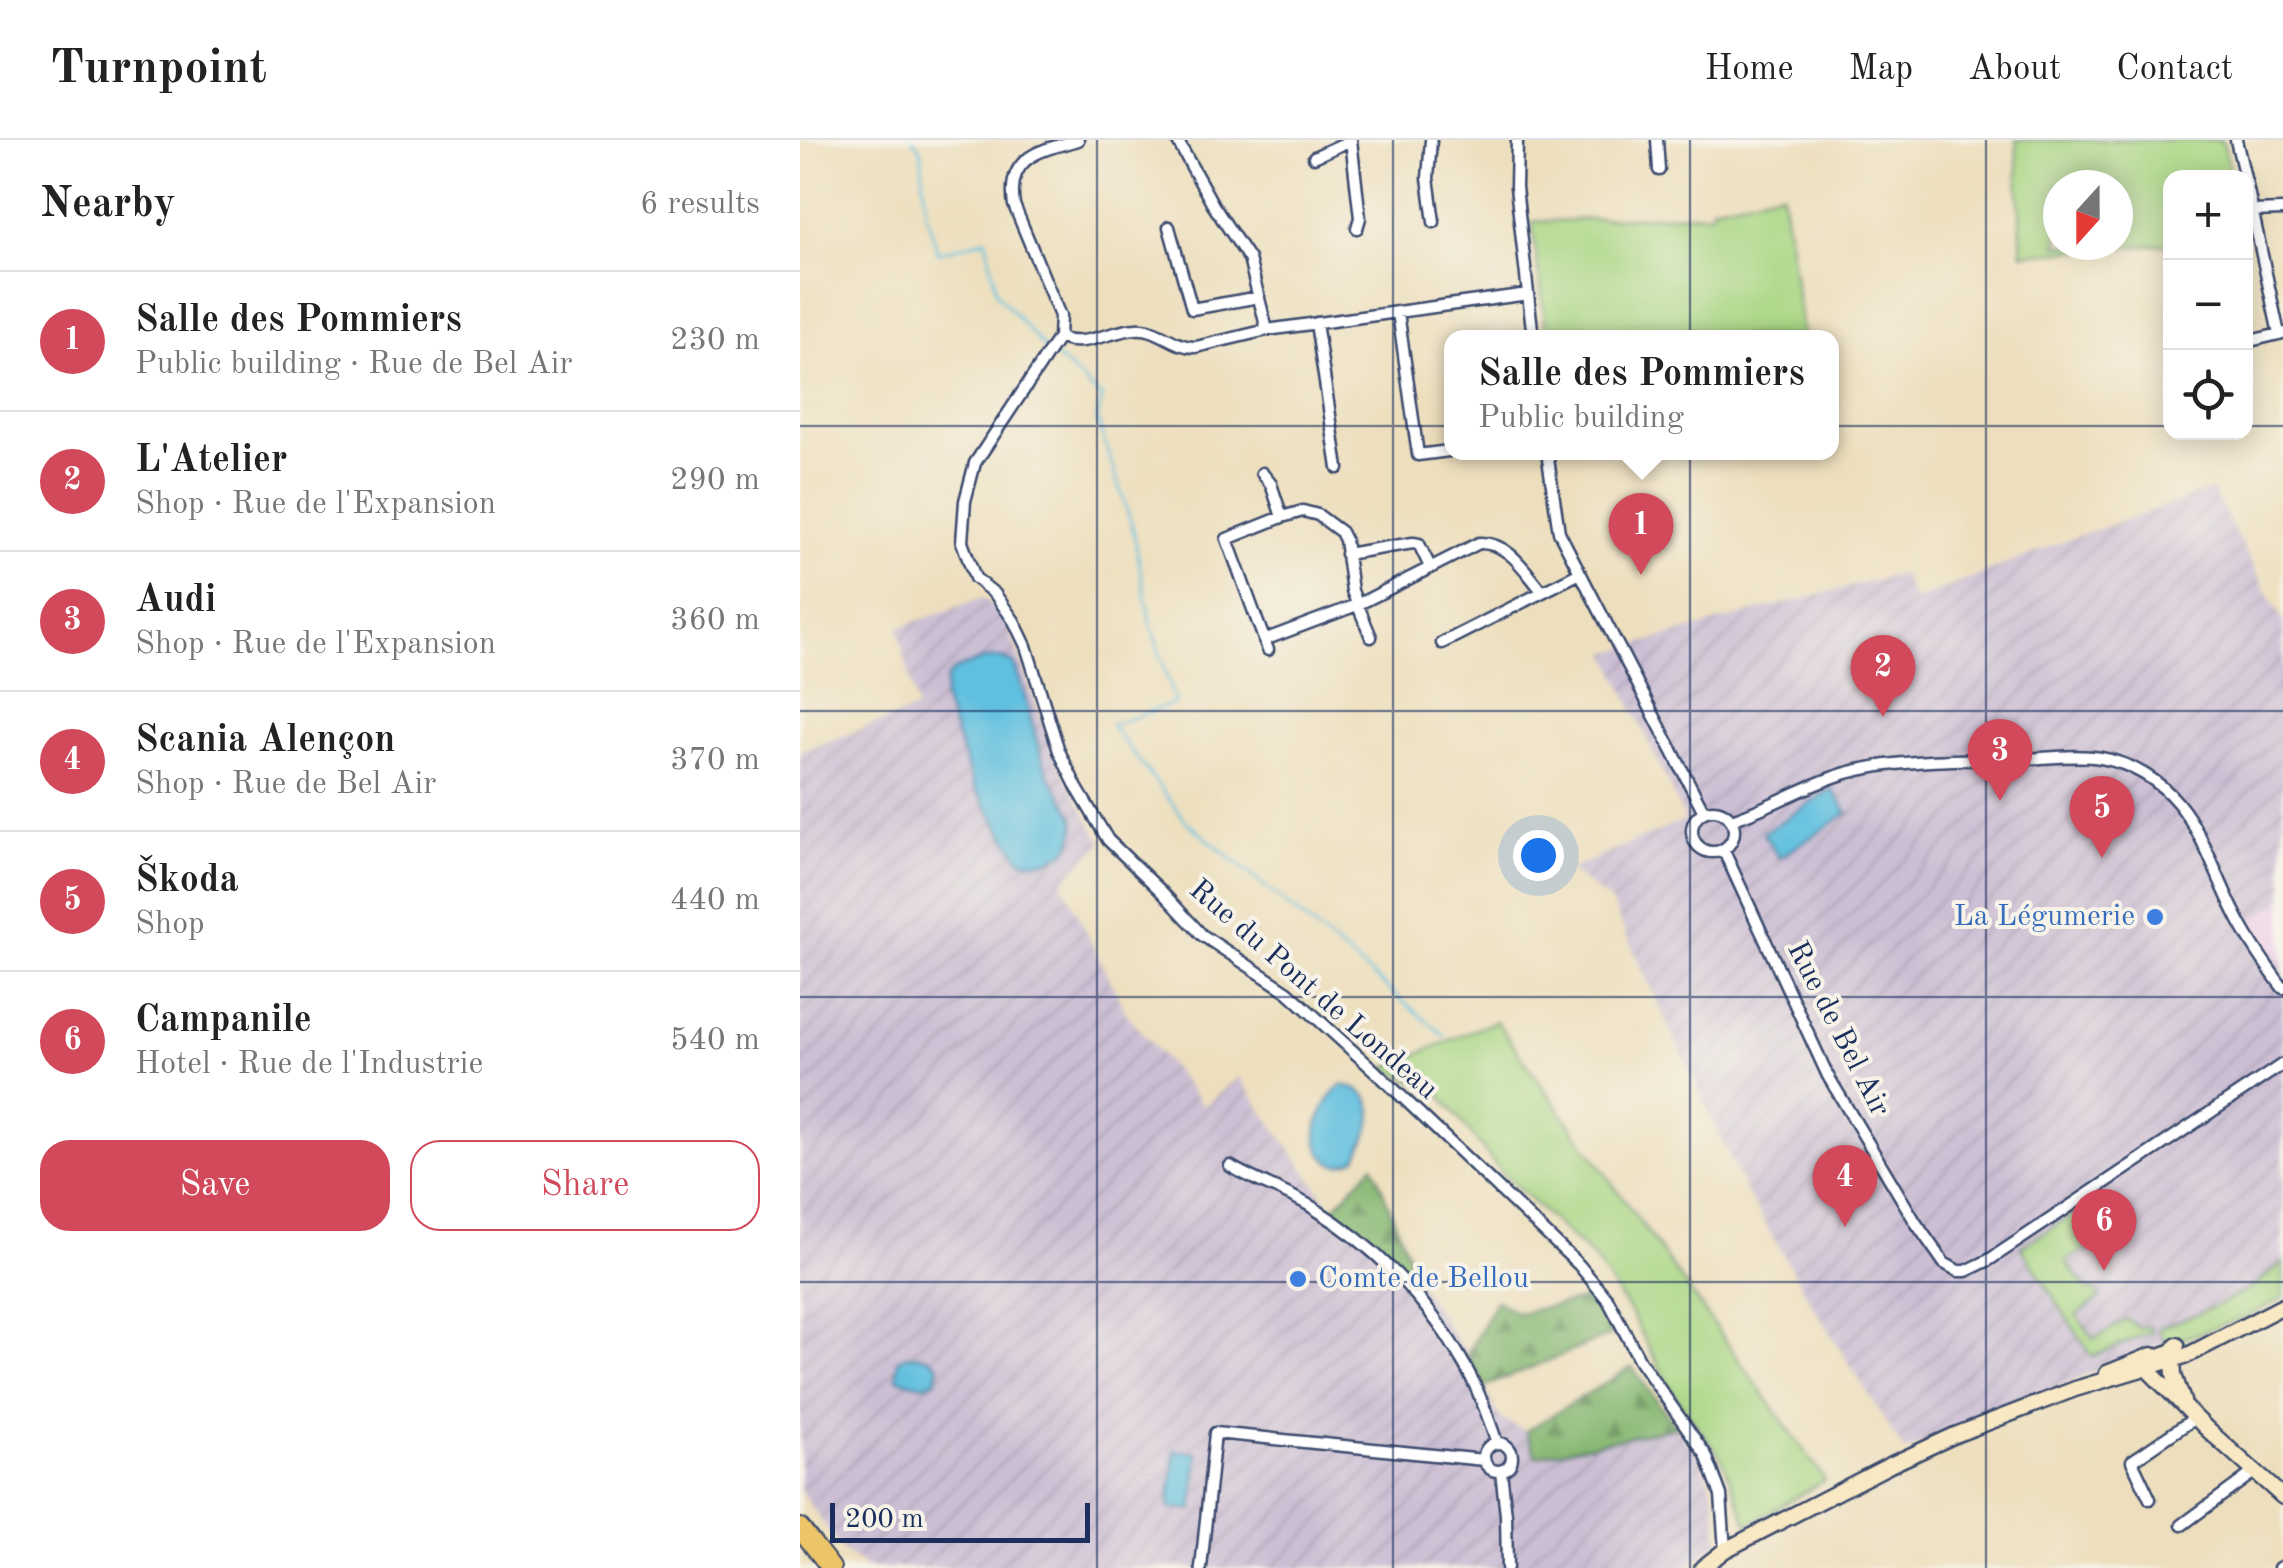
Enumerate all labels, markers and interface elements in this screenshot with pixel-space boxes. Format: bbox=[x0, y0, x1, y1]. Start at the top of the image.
text: Turnpoint bbox=[50, 45, 267, 93]
text: Home bbox=[1705, 52, 1794, 87]
text: Map bbox=[1849, 52, 1913, 87]
text: About bbox=[1968, 52, 2061, 87]
text: Contact bbox=[2116, 52, 2233, 87]
north arrow bbox=[2043, 170, 2133, 260]
map controls bbox=[2163, 170, 2253, 440]
button: + bbox=[2163, 170, 2253, 260]
text: Nearby bbox=[40, 184, 176, 226]
text: 6 results bbox=[640, 189, 760, 221]
button: − bbox=[2163, 260, 2253, 350]
text: Salle des Pommiers bbox=[135, 302, 462, 340]
text: 1 bbox=[63, 325, 82, 357]
text: 230 m bbox=[670, 325, 760, 357]
popup bbox=[1444, 330, 1839, 460]
text: Public building · Rue de Bel Air bbox=[135, 349, 573, 381]
button: locate bbox=[2163, 350, 2253, 440]
text: Salle des Pommiers bbox=[1478, 356, 1805, 394]
text: Public building bbox=[1478, 403, 1684, 435]
text: L'Atelier bbox=[135, 442, 287, 480]
text: 2 bbox=[63, 465, 82, 497]
text: 290 m bbox=[670, 465, 760, 497]
text: Shop · Rue de l'Expansion bbox=[135, 489, 496, 521]
pin: 1 bbox=[1608, 492, 1674, 575]
text: Audi bbox=[135, 582, 216, 620]
text: 3 bbox=[63, 605, 82, 637]
text: 360 m bbox=[670, 605, 760, 637]
text: Shop · Rue de l'Expansion bbox=[135, 629, 496, 661]
pin: 2 bbox=[1850, 634, 1916, 717]
pin: 3 bbox=[1968, 718, 2032, 801]
text: Scania Alençon bbox=[135, 722, 395, 760]
text: 4 bbox=[63, 745, 82, 777]
text: 370 m bbox=[670, 745, 760, 777]
text: Shop · Rue de Bel Air bbox=[135, 769, 436, 801]
pin: 5 bbox=[2070, 776, 2134, 858]
your location bbox=[1513, 830, 1564, 881]
text: Škoda bbox=[135, 862, 239, 900]
street label: Rue du Pont de Londeau bbox=[1183, 874, 1443, 1106]
text: 5 bbox=[63, 885, 82, 917]
text: 440 m bbox=[670, 885, 760, 917]
place label: La Légumerie bbox=[1954, 902, 2135, 932]
marker: La Légumerie bbox=[2144, 906, 2166, 928]
text: Shop bbox=[135, 909, 205, 941]
street label: Rue de Bel Air bbox=[1781, 937, 1895, 1121]
text: Campanile bbox=[135, 1002, 312, 1040]
text: 6 bbox=[63, 1025, 82, 1057]
text: 540 m bbox=[670, 1025, 760, 1057]
text: Hotel · Rue de l'Industrie bbox=[135, 1049, 483, 1081]
button: Save bbox=[40, 1140, 390, 1231]
button: Share bbox=[410, 1140, 760, 1231]
pin: 4 bbox=[1812, 1144, 1878, 1227]
pin: 6 bbox=[2072, 1188, 2136, 1271]
place label: Comte de Bellou bbox=[1318, 1264, 1529, 1294]
marker: Comte de Bellou bbox=[1287, 1268, 1309, 1290]
scale bar bbox=[830, 1498, 1090, 1542]
text: 200 m bbox=[845, 1506, 924, 1534]

